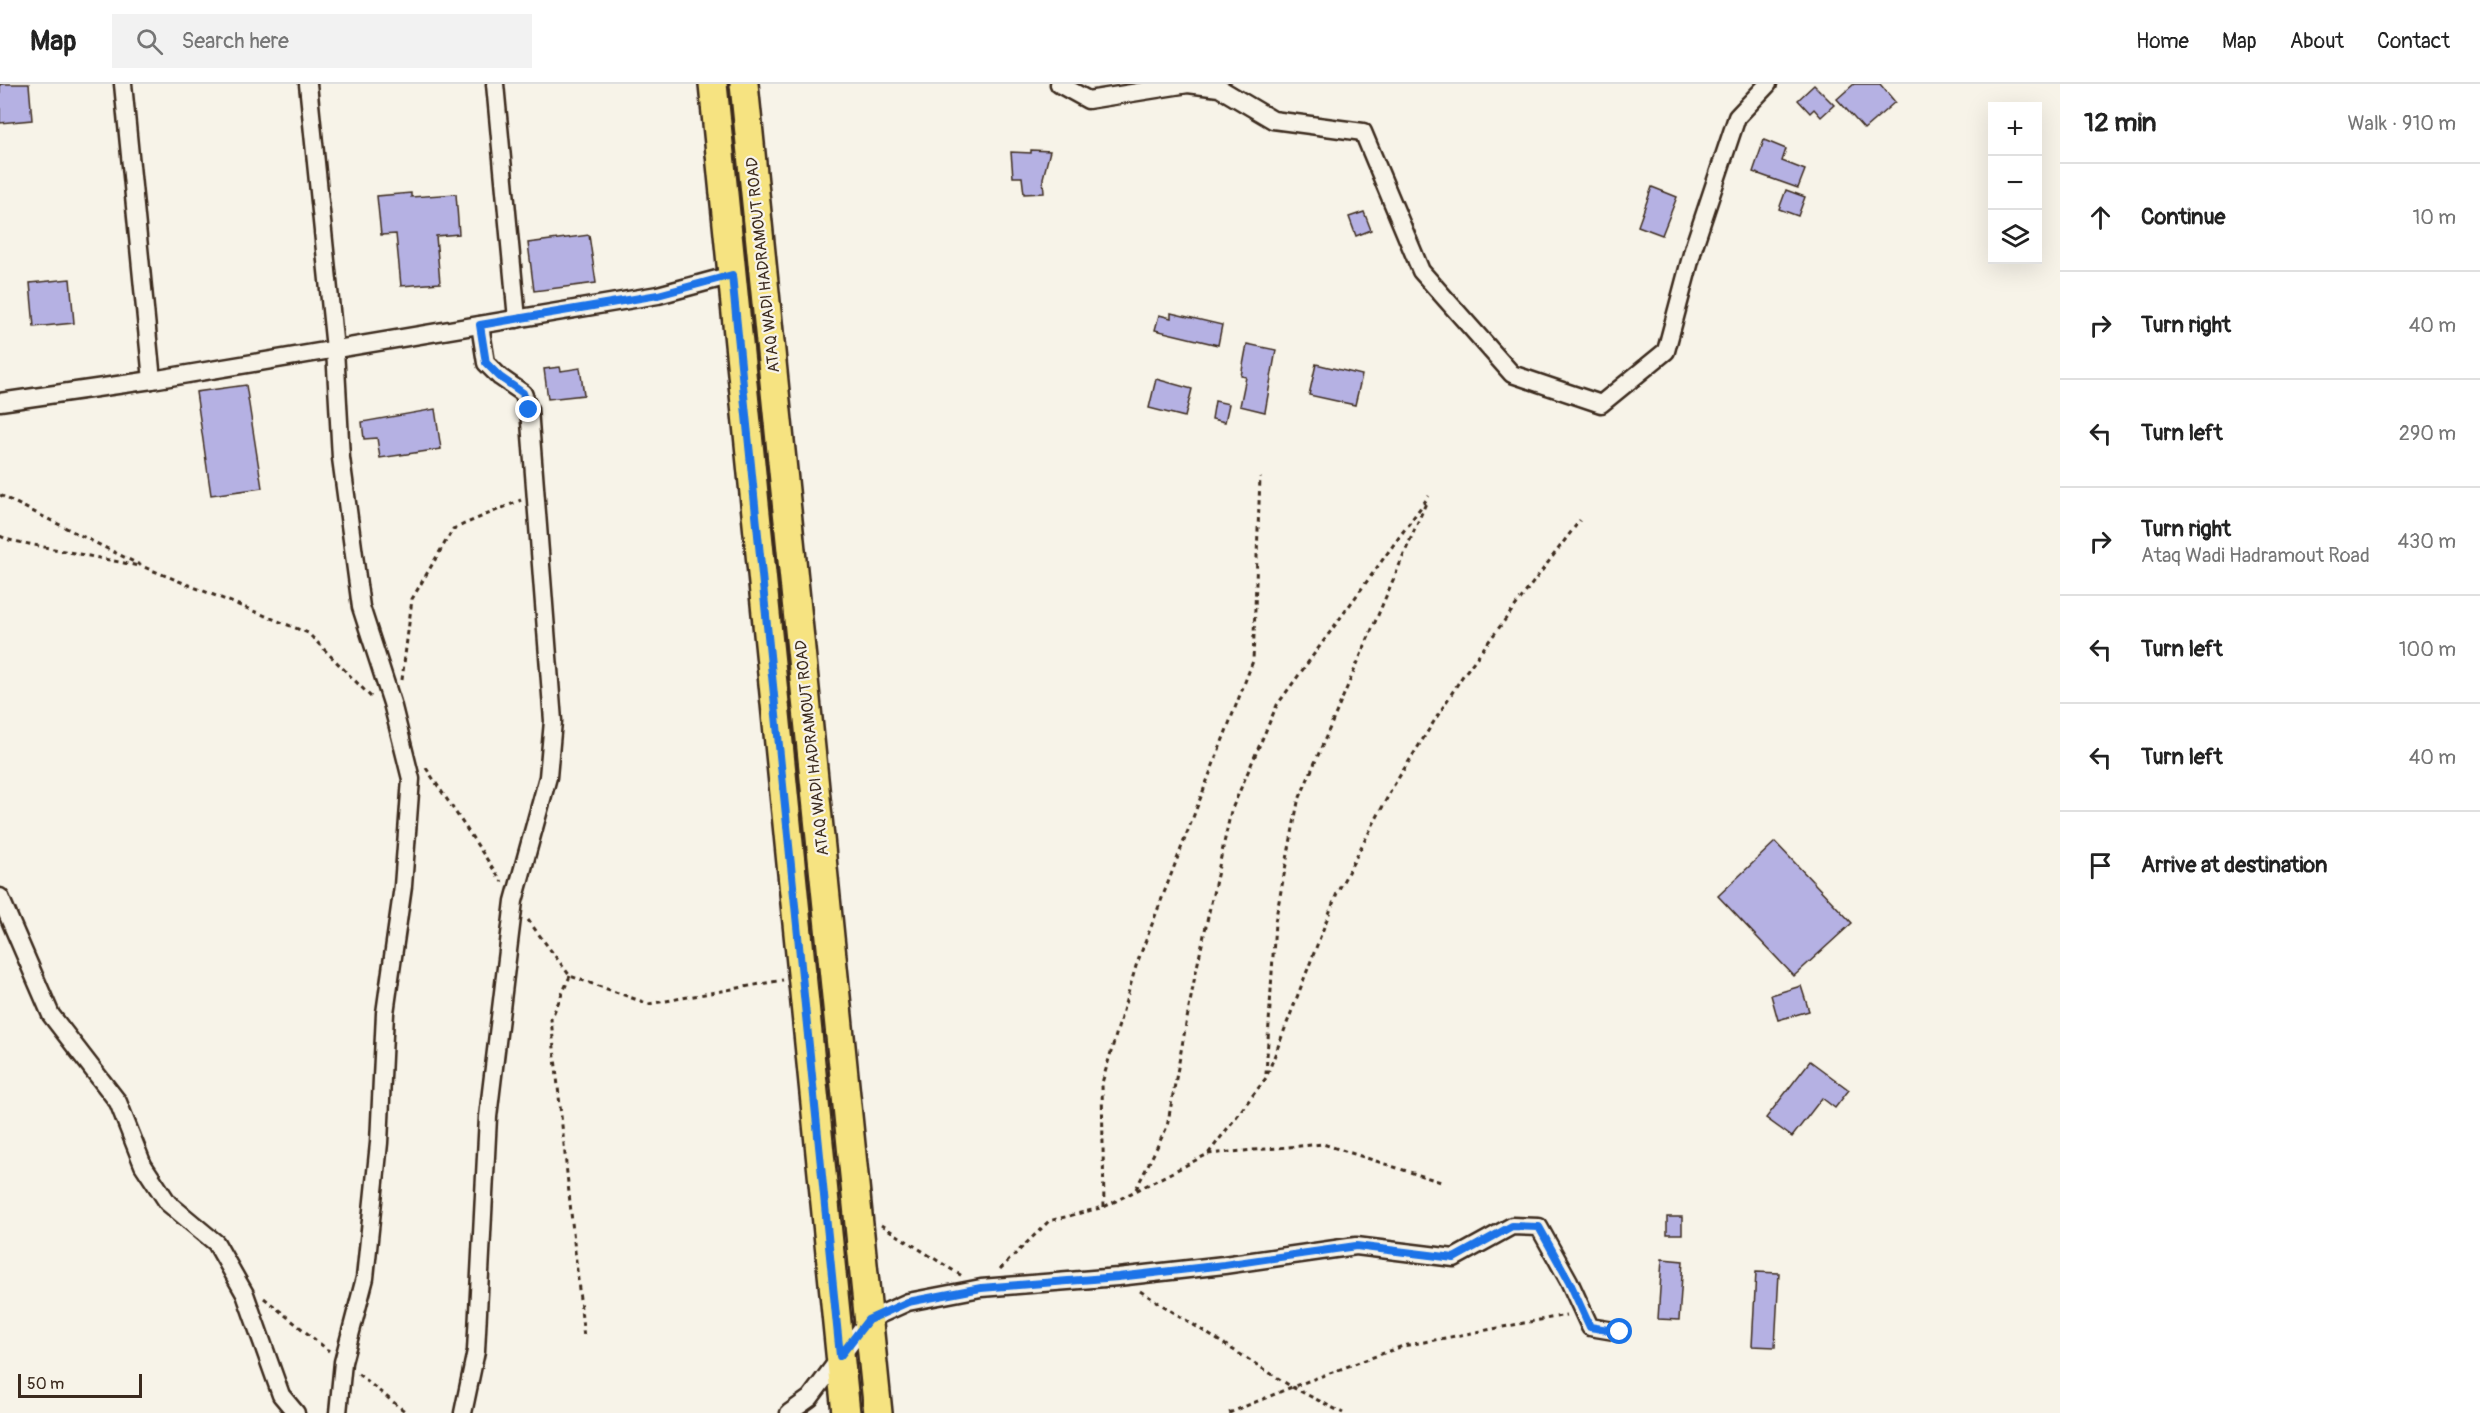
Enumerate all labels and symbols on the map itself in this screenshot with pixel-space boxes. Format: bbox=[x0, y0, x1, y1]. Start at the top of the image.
street label: ATAQ WADI HADRAMOUT ROAD bbox=[742, 156, 784, 374]
route end bbox=[515, 396, 541, 422]
street label: ATAQ WADI HADRAMOUT ROAD bbox=[791, 639, 833, 857]
route start bbox=[1606, 1318, 1632, 1344]
scale bar bbox=[18, 1371, 142, 1398]

